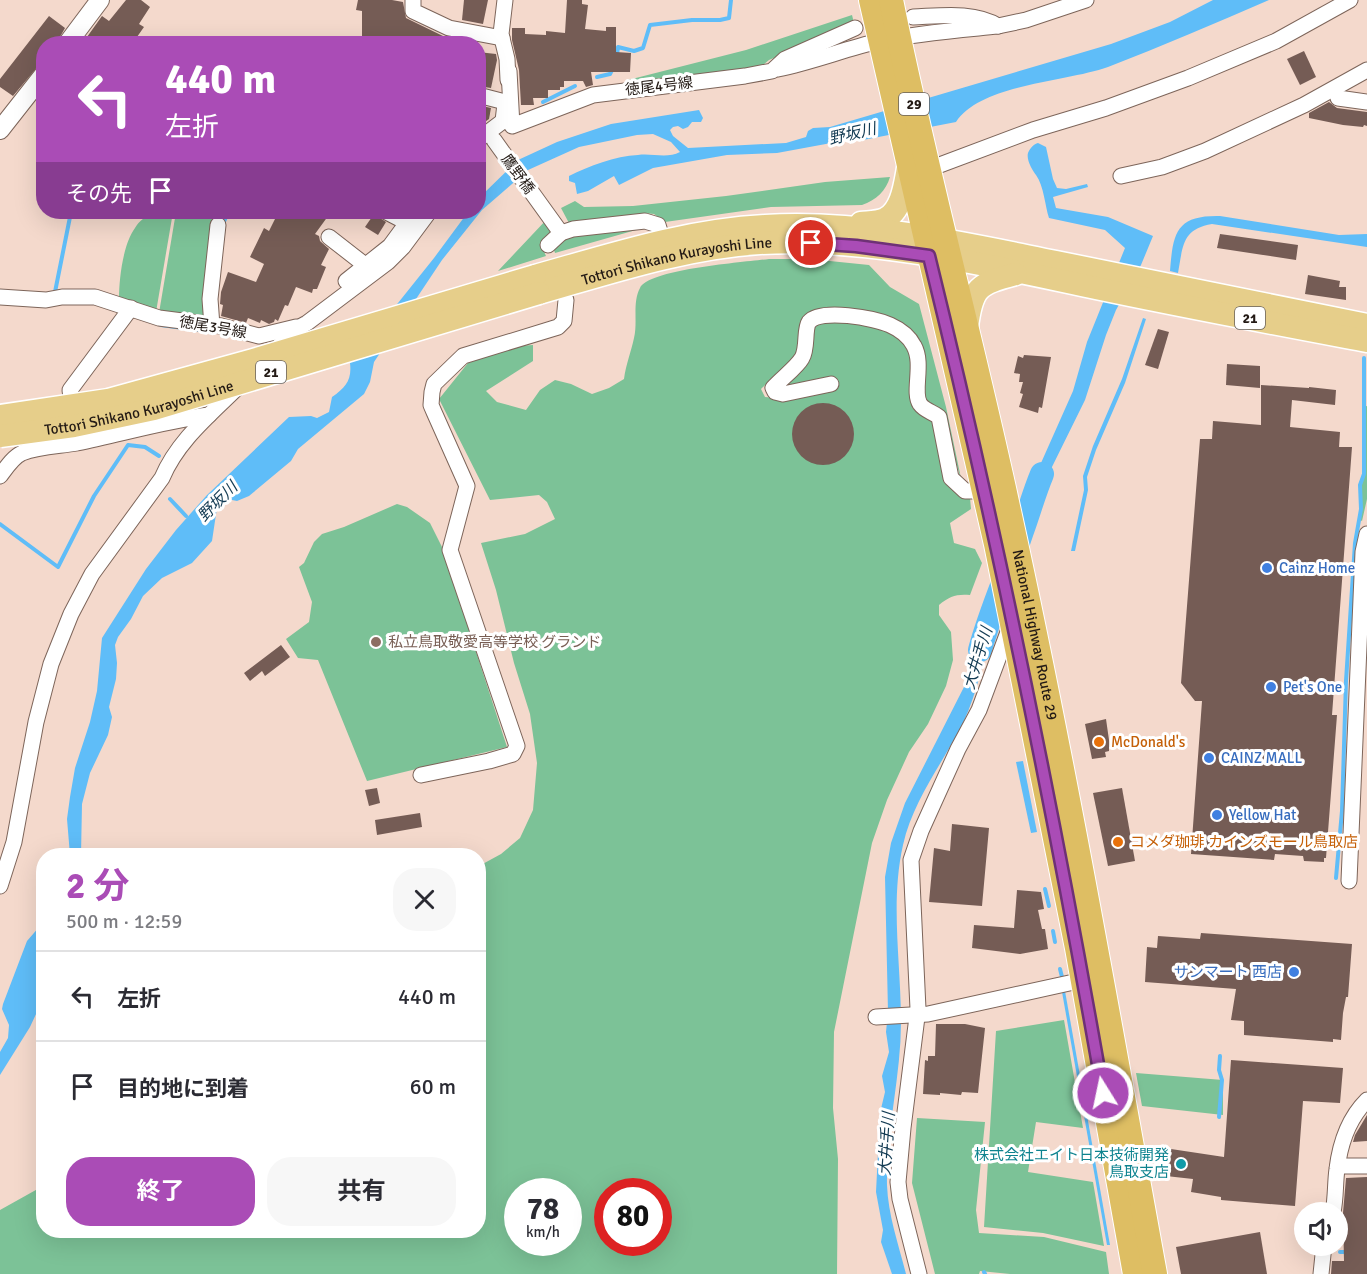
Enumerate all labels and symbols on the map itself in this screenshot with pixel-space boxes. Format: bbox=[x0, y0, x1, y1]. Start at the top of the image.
street label: 徳尾4号線 bbox=[624, 73, 694, 99]
road number: 29 bbox=[899, 93, 929, 115]
water label: 野坂川 bbox=[827, 118, 880, 149]
street label: 鷹野橋 bbox=[497, 151, 539, 197]
pin bbox=[785, 217, 836, 268]
street label: Tottori Shikano Kurayoshi Line bbox=[580, 233, 772, 289]
road number: 21 bbox=[1235, 307, 1265, 329]
street label: 徳尾3号線 bbox=[178, 312, 248, 342]
road number: 21 bbox=[256, 361, 286, 383]
street label: Tottori Shikano Kurayoshi Line bbox=[43, 377, 236, 439]
water label: 野坂川 bbox=[194, 476, 243, 526]
street label: National Highway Route 29 bbox=[1009, 548, 1061, 722]
place label: Cainz Home bbox=[1279, 559, 1355, 577]
marker: Cainz Home bbox=[1260, 561, 1274, 575]
water label: 大井手川 bbox=[959, 623, 997, 692]
place label: 私立鳥取敬愛高等学校 グランド bbox=[388, 633, 601, 651]
marker: 私立鳥取敬愛高等学校 グランド bbox=[369, 635, 383, 649]
place label: Pet's One bbox=[1283, 678, 1342, 696]
marker: Pet's One bbox=[1264, 680, 1278, 694]
place label: McDonald's bbox=[1111, 733, 1186, 751]
marker: McDonald's bbox=[1092, 735, 1106, 749]
place label: CAINZ MALL bbox=[1221, 749, 1303, 767]
marker: CAINZ MALL bbox=[1202, 751, 1216, 765]
place label: Yellow Hat bbox=[1229, 806, 1296, 824]
marker: Yellow Hat bbox=[1210, 808, 1224, 822]
place label: コメダ珈琲 カインズモール鳥取店 bbox=[1130, 833, 1358, 851]
marker: コメダ珈琲 カインズモール鳥取店 bbox=[1111, 835, 1125, 849]
place label: サンマート 西店 bbox=[1174, 963, 1282, 981]
marker: サンマート 西店 bbox=[1287, 965, 1301, 979]
position arrow bbox=[1071, 1061, 1135, 1125]
water label: 大井手川 bbox=[875, 1109, 899, 1177]
place label: 株式会社エイト日本技術開発 鳥取支店 bbox=[974, 1146, 1169, 1181]
marker: 株式会社エイト日本技術開発 鳥取支店 bbox=[1174, 1157, 1188, 1171]
speed limit sign: 80 bbox=[594, 1178, 672, 1256]

